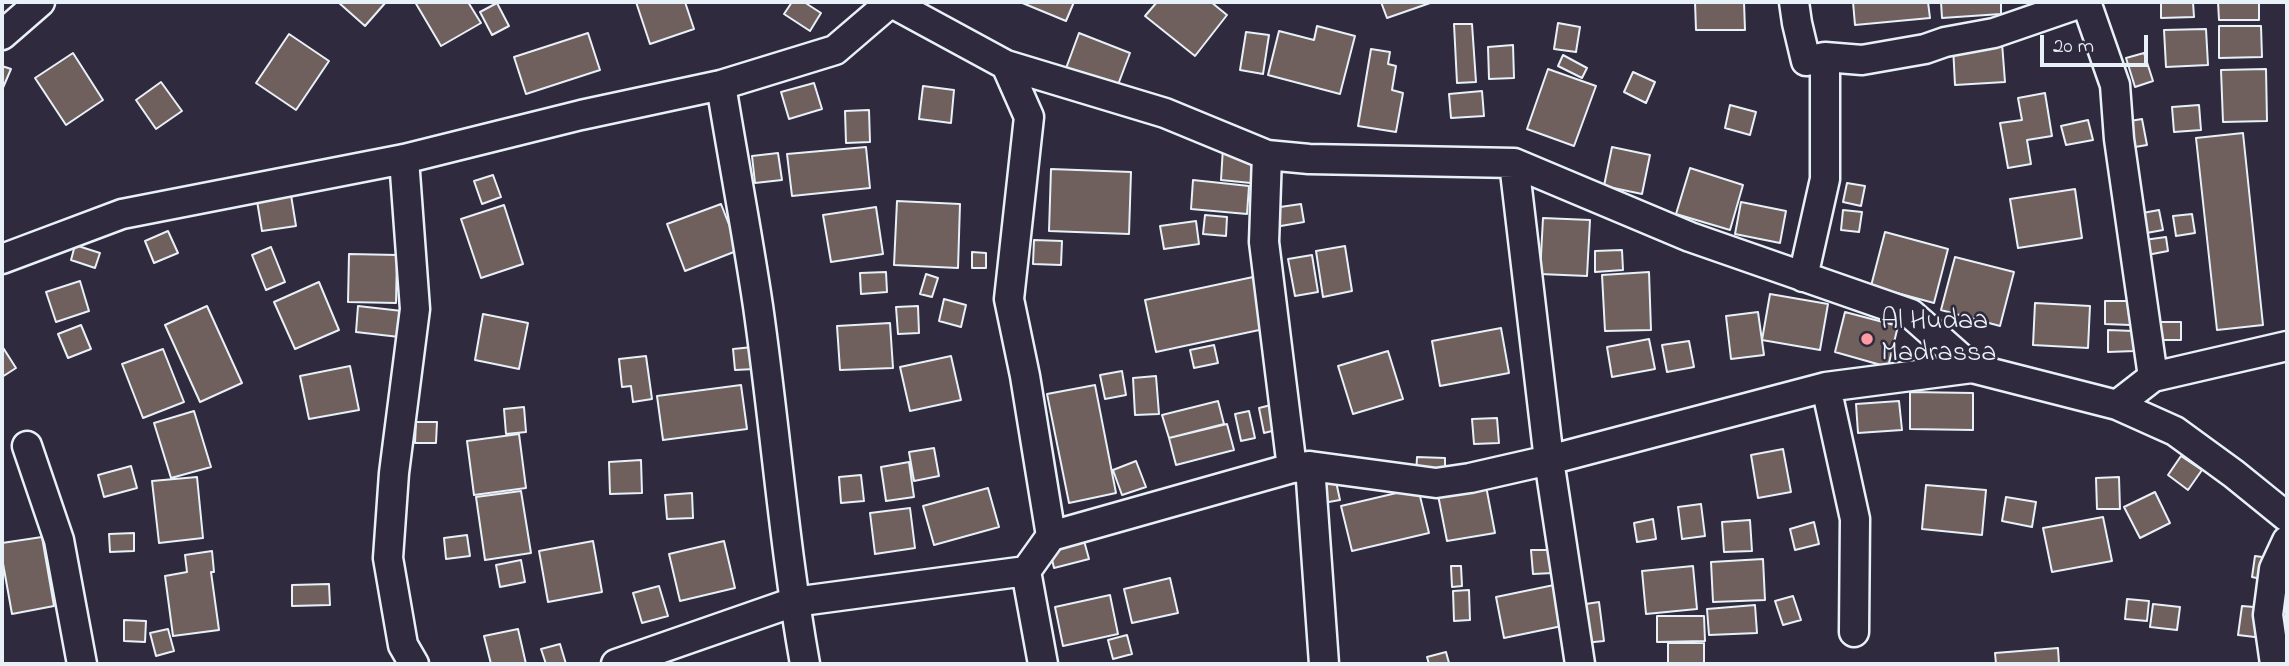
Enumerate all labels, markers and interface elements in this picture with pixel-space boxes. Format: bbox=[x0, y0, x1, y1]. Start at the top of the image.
scale bar bbox=[2044, 21, 2152, 65]
text: 20 m bbox=[2053, 32, 2094, 62]
place label: Al Hudaa Madrassa bbox=[1881, 306, 1996, 372]
marker: Al Hudaa Madrassa bbox=[1859, 331, 1875, 347]

